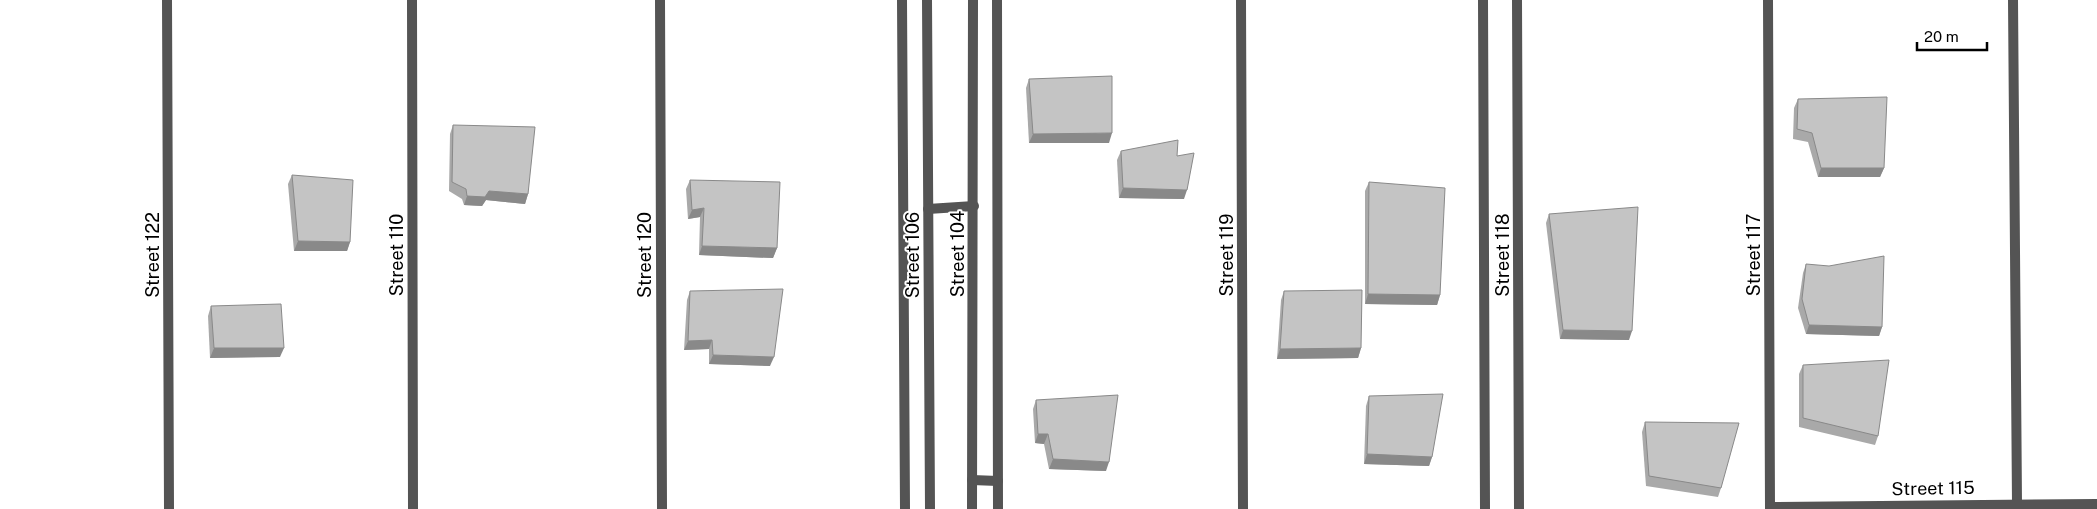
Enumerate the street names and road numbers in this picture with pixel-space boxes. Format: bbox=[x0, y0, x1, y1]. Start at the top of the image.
street label: Street 104 bbox=[947, 211, 968, 297]
street label: Street 122 bbox=[142, 212, 163, 298]
street label: Street 120 bbox=[634, 212, 655, 298]
street label: Street 106 bbox=[902, 212, 923, 298]
street label: Street 118 bbox=[1492, 213, 1513, 297]
street label: Street 110 bbox=[386, 214, 407, 296]
street label: Street 119 bbox=[1216, 214, 1237, 296]
street label: Street 117 bbox=[1743, 214, 1764, 296]
street label: Street 115 bbox=[1891, 477, 1975, 499]

